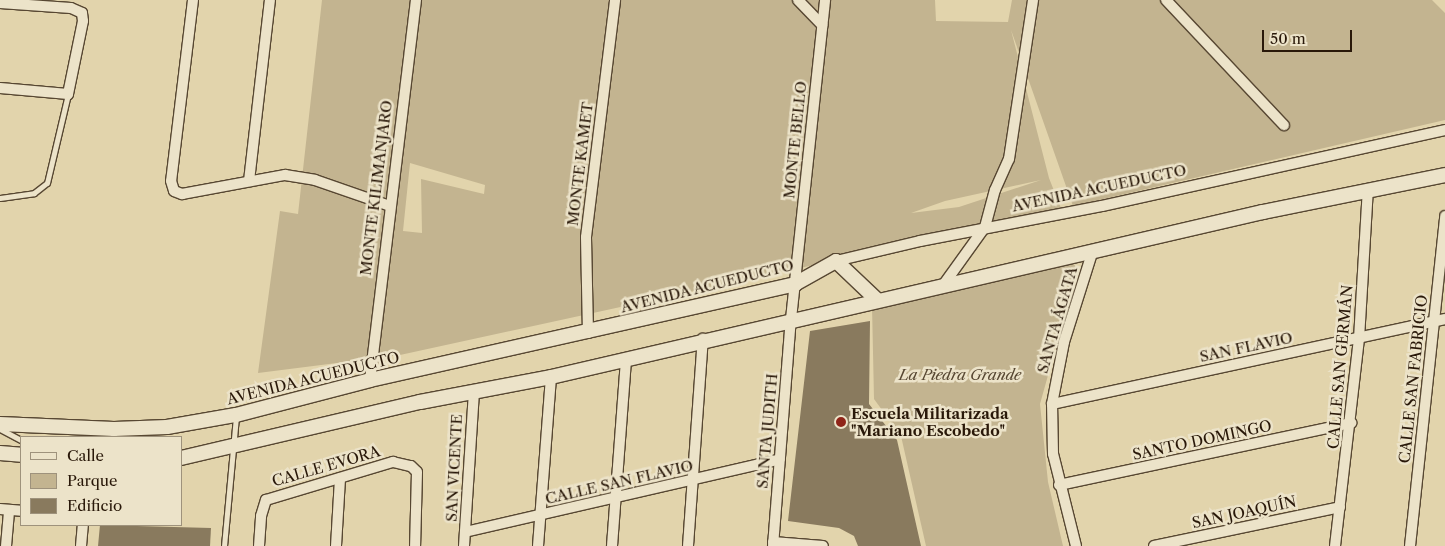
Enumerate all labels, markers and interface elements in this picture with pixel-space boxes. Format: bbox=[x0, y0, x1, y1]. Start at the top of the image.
scale bar bbox=[1265, 20, 1355, 52]
text: 50 m bbox=[1270, 29, 1306, 48]
street label: MONTE BELLO bbox=[780, 80, 810, 200]
street label: MONTE KILIMANJARO bbox=[356, 99, 396, 277]
street label: MONTE KAMET bbox=[563, 101, 597, 227]
street label: AVENIDA ACUEDUCTO bbox=[1010, 161, 1188, 215]
street label: AVENIDA ACUEDUCTO bbox=[618, 256, 796, 316]
street label: SANTA ÁGATA bbox=[1033, 264, 1081, 376]
street label: CALLE SAN GERMÁN bbox=[1324, 284, 1356, 450]
street label: CALLE SAN FABRICIO bbox=[1395, 294, 1431, 464]
street label: SAN FLAVIO bbox=[1198, 328, 1294, 366]
street label: AVENIDA ACUEDUCTO bbox=[224, 348, 402, 408]
park label: La Piedra Grande bbox=[899, 366, 1021, 384]
street label: SANTA JUDITH bbox=[753, 372, 781, 490]
place label: Escuela Militarizada "Mariano Escobedo" bbox=[851, 404, 1009, 439]
street label: SAN VICENTE bbox=[442, 413, 466, 523]
marker: Escuela Militarizada "Mariano Escobedo" bbox=[835, 416, 847, 428]
street label: SANTO DOMINGO bbox=[1131, 416, 1273, 464]
legend bbox=[20, 436, 182, 526]
street label: CALLE EVORA bbox=[270, 442, 382, 490]
text: Calle bbox=[67, 446, 104, 465]
street label: CALLE SAN FLAVIO bbox=[543, 456, 695, 508]
text: Parque bbox=[67, 471, 117, 490]
street label: SAN JOAQUÍN bbox=[1190, 492, 1298, 532]
text: Edificio bbox=[67, 496, 122, 515]

